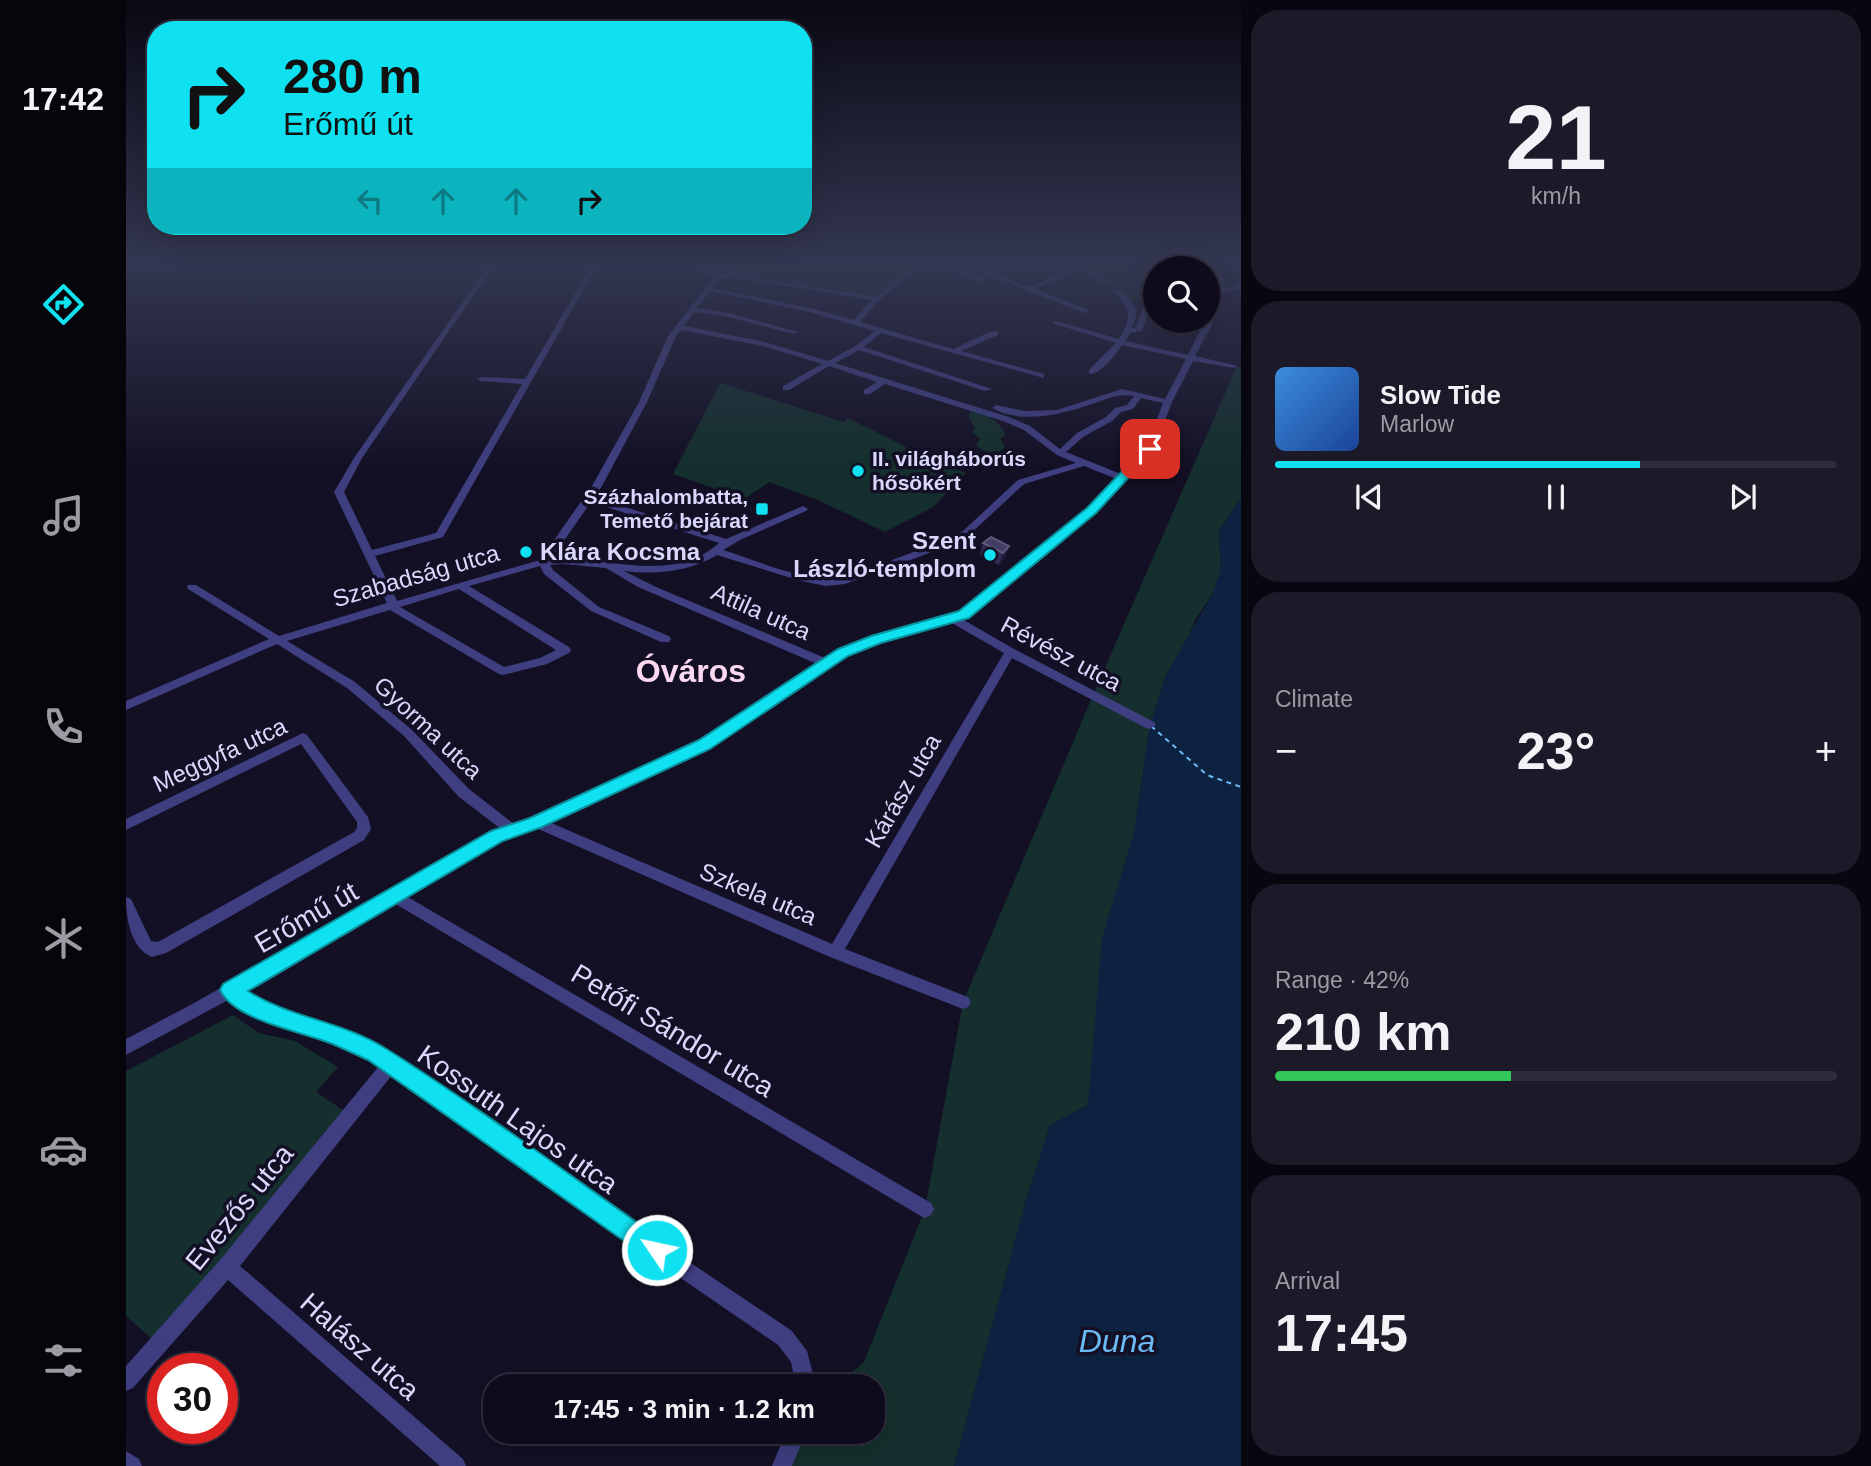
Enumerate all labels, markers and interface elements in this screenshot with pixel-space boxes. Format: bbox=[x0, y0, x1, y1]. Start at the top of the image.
icon: right bbox=[168, 49, 259, 140]
text: 280 m bbox=[283, 49, 422, 103]
text: 17:42 bbox=[22, 81, 104, 117]
text: 21 bbox=[1505, 87, 1607, 188]
text: Erőmű út bbox=[283, 106, 413, 142]
icon: left bbox=[351, 182, 389, 220]
icon: ahead bbox=[424, 182, 462, 220]
icon: ahead bbox=[497, 182, 535, 220]
icon: right bbox=[570, 182, 608, 220]
text: km/h bbox=[1531, 183, 1581, 209]
map controls bbox=[1143, 256, 1220, 333]
button: search bbox=[1143, 256, 1220, 333]
icon: directions bbox=[39, 280, 88, 329]
text: Slow Tide bbox=[1380, 380, 1501, 410]
text: Marlow bbox=[1380, 411, 1454, 437]
pin bbox=[1120, 419, 1180, 479]
icon: arrive bbox=[1131, 430, 1169, 468]
place label: II. világháborús hősökért bbox=[872, 447, 1026, 494]
marker: II. világháborús hősökért bbox=[850, 463, 866, 479]
icon: previous bbox=[1350, 478, 1388, 516]
icon: pause bbox=[1537, 478, 1575, 516]
icon: next bbox=[1724, 478, 1762, 516]
place label: Százhalombatta, Temető bejárat bbox=[583, 485, 748, 532]
icon: music bbox=[39, 491, 88, 540]
marker: Százhalombatta, Temető bejárat bbox=[754, 501, 770, 517]
place label: Szent László-templom bbox=[793, 527, 976, 582]
place label: Klára Kocsma bbox=[540, 538, 701, 565]
street label: Szabadság utca bbox=[329, 539, 503, 612]
marker: Klára Kocsma bbox=[518, 544, 534, 560]
marker: Szent László-templom bbox=[982, 547, 998, 563]
street label: Attila utca bbox=[708, 578, 815, 646]
street label: Révész utca bbox=[997, 611, 1126, 697]
district label: Óváros bbox=[636, 653, 746, 689]
street label: Gyorma utca bbox=[369, 671, 488, 785]
text: Climate bbox=[1275, 686, 1353, 712]
icon: phone bbox=[39, 702, 88, 751]
street label: Meggyfa utca bbox=[149, 712, 291, 797]
text: 23° bbox=[1517, 722, 1595, 780]
street label: Kárász utca bbox=[859, 729, 946, 852]
text: − bbox=[1275, 730, 1297, 772]
text: + bbox=[1815, 730, 1837, 772]
street label: Szkela utca bbox=[696, 857, 821, 930]
street label: Erőmű út bbox=[249, 876, 363, 959]
icon: climate bbox=[39, 914, 88, 963]
street label: Petőfi Sándor utca bbox=[566, 958, 780, 1103]
text: Range · 42% bbox=[1275, 967, 1409, 993]
text: 210 km bbox=[1275, 1003, 1451, 1061]
street label: Kossuth Lajos utca bbox=[412, 1039, 624, 1200]
icon: car bbox=[39, 1125, 88, 1174]
street label: Evezős utca bbox=[179, 1138, 300, 1276]
position arrow bbox=[620, 1213, 694, 1287]
text: Arrival bbox=[1275, 1268, 1340, 1294]
street label: Halász utca bbox=[294, 1287, 425, 1406]
text: 17:45 bbox=[1275, 1304, 1408, 1362]
water label: Duna bbox=[1079, 1323, 1155, 1359]
icon: filters bbox=[39, 1336, 88, 1385]
speed limit sign: 30 bbox=[147, 1353, 238, 1444]
text: 17:45 · 3 min · 1.2 km bbox=[553, 1394, 815, 1424]

